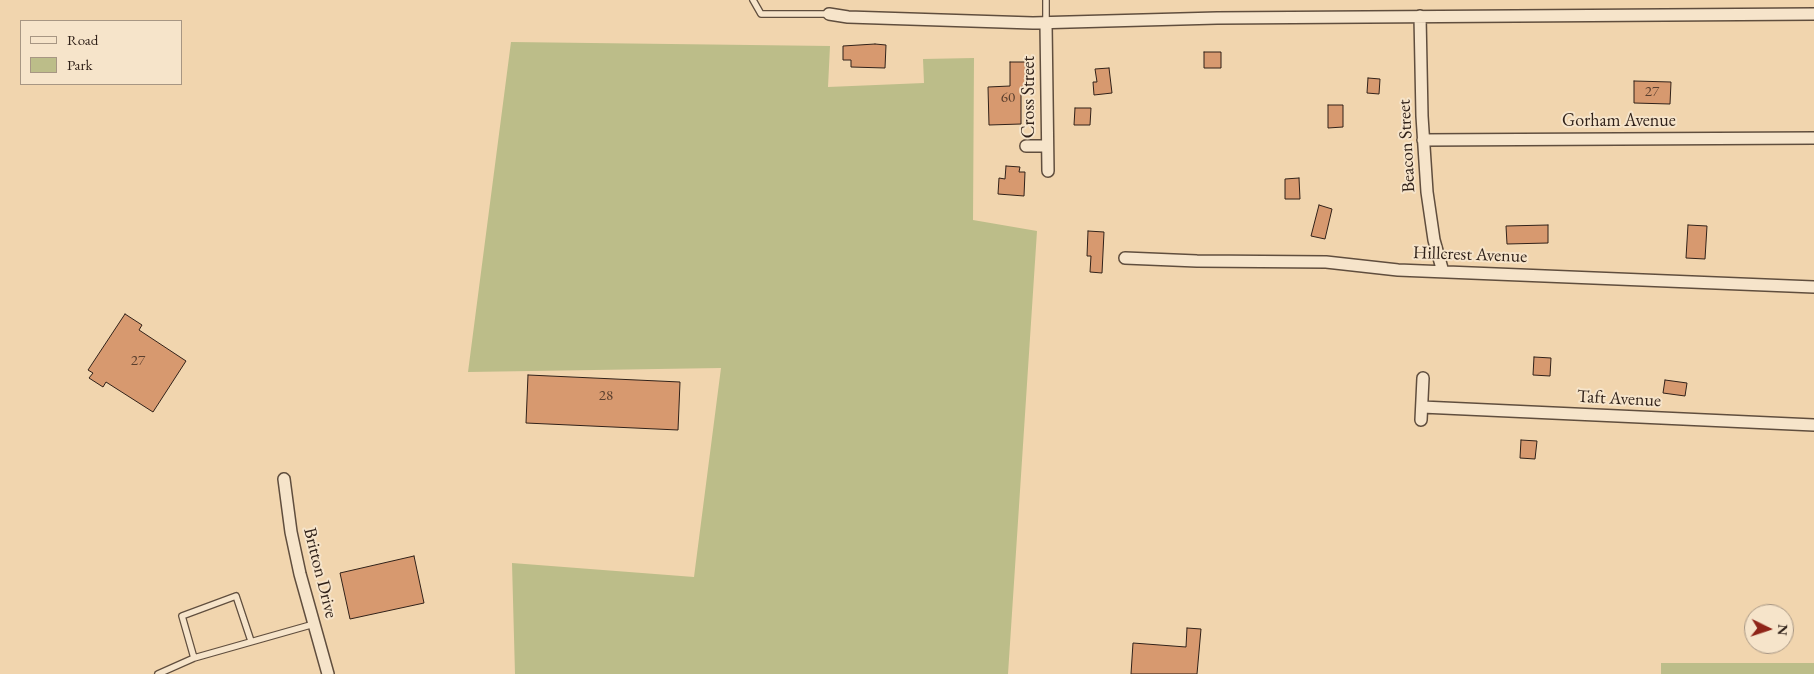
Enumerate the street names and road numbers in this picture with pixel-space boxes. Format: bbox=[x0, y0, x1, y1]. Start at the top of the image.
street label: Cross Street bbox=[1018, 56, 1040, 138]
street label: Beacon Street bbox=[1394, 99, 1420, 193]
street label: Gorham Avenue bbox=[1562, 110, 1676, 132]
street label: Hillcrest Avenue bbox=[1412, 242, 1528, 268]
street label: Taft Avenue bbox=[1576, 386, 1662, 412]
street label: Britton Drive bbox=[298, 525, 342, 621]

